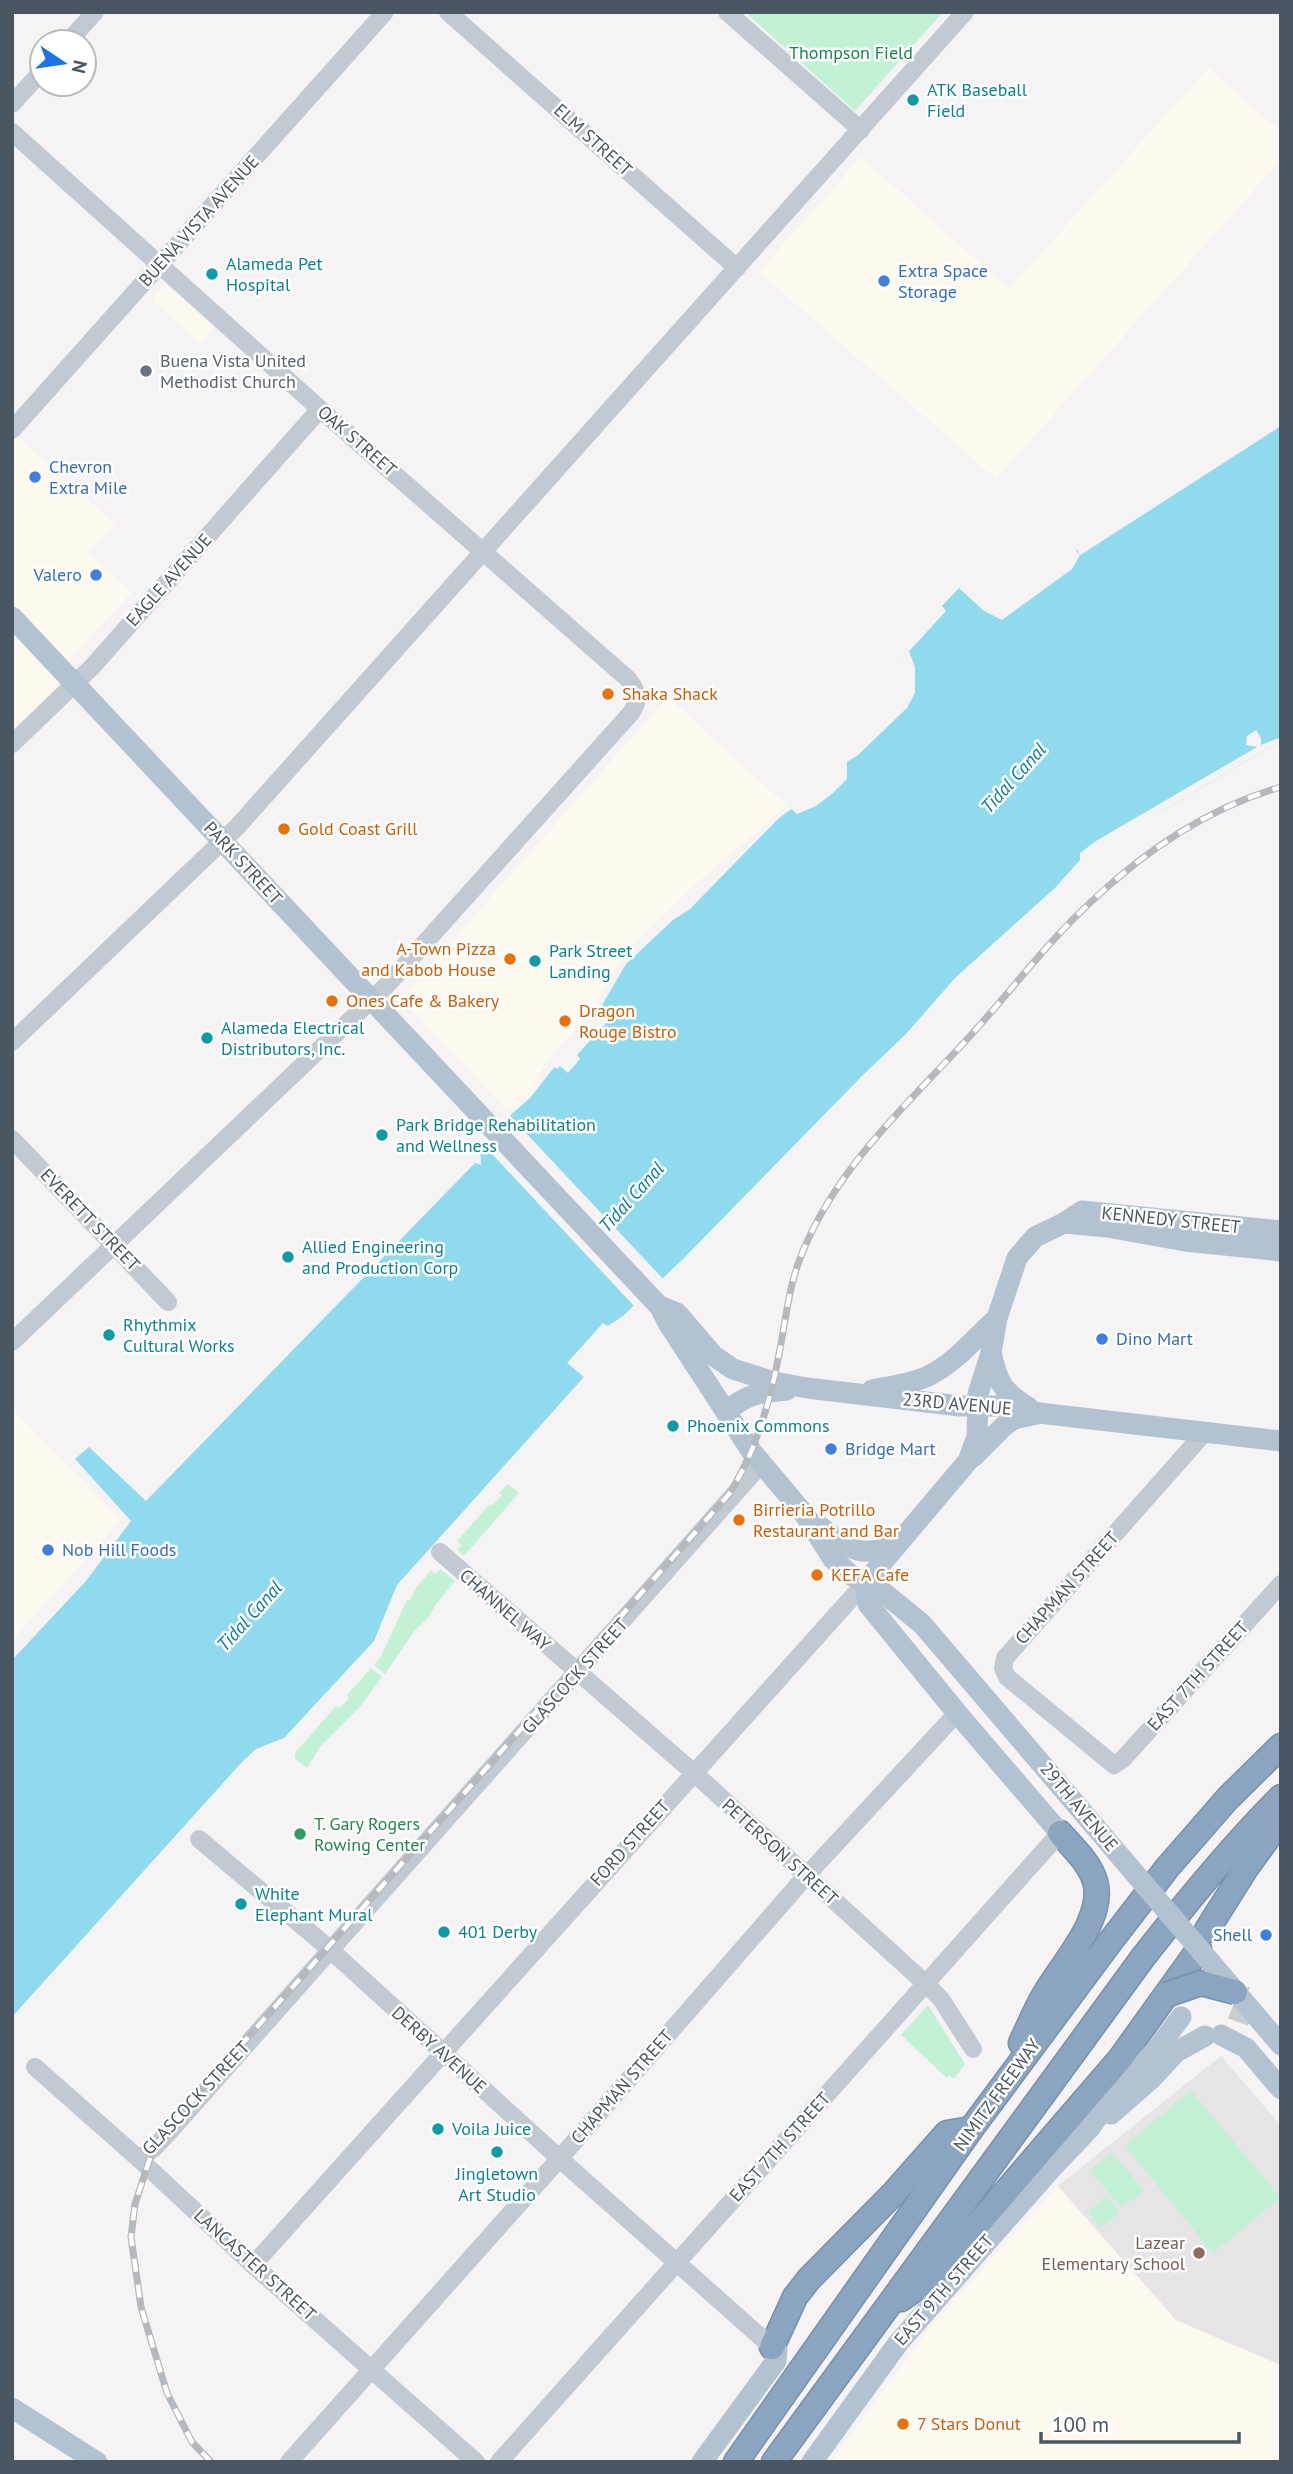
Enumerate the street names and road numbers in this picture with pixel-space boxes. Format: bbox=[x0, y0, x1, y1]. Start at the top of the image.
street label: ELM STREET bbox=[549, 98, 637, 181]
street label: BUENA VISTA AVENUE bbox=[134, 150, 264, 291]
street label: OAK STREET bbox=[313, 400, 402, 481]
street label: EAGLE AVENUE bbox=[121, 528, 216, 631]
street label: PARK STREET bbox=[199, 816, 288, 909]
street label: EVERETT STREET bbox=[36, 1164, 145, 1276]
street label: KENNEDY STREET bbox=[1100, 1201, 1242, 1238]
street label: 23RD AVENUE bbox=[902, 1387, 1013, 1420]
street label: CHAPMAN STREET bbox=[1010, 1526, 1123, 1649]
street label: CHANNEL WAY bbox=[455, 1564, 556, 1656]
street label: GLASCOCK STREET bbox=[517, 1613, 633, 1738]
street label: EAST 7TH STREET bbox=[1142, 1616, 1253, 1735]
street label: 29TH AVENUE bbox=[1036, 1758, 1123, 1856]
street label: PETERSON STREET bbox=[717, 1793, 843, 1910]
street label: FORD STREET bbox=[585, 1795, 674, 1891]
street label: DERBY AVENUE bbox=[387, 2001, 491, 2098]
street label: CHAPMAN STREET bbox=[566, 2025, 678, 2149]
street label: NIMITZ FREEWAY bbox=[948, 2034, 1045, 2155]
street label: GLASCOCK STREET bbox=[137, 2036, 254, 2160]
street label: EAST 7TH STREET bbox=[724, 2087, 835, 2206]
street label: LANCASTER STREET bbox=[189, 2204, 321, 2326]
street label: EAST 9TH STREET bbox=[889, 2229, 998, 2350]

